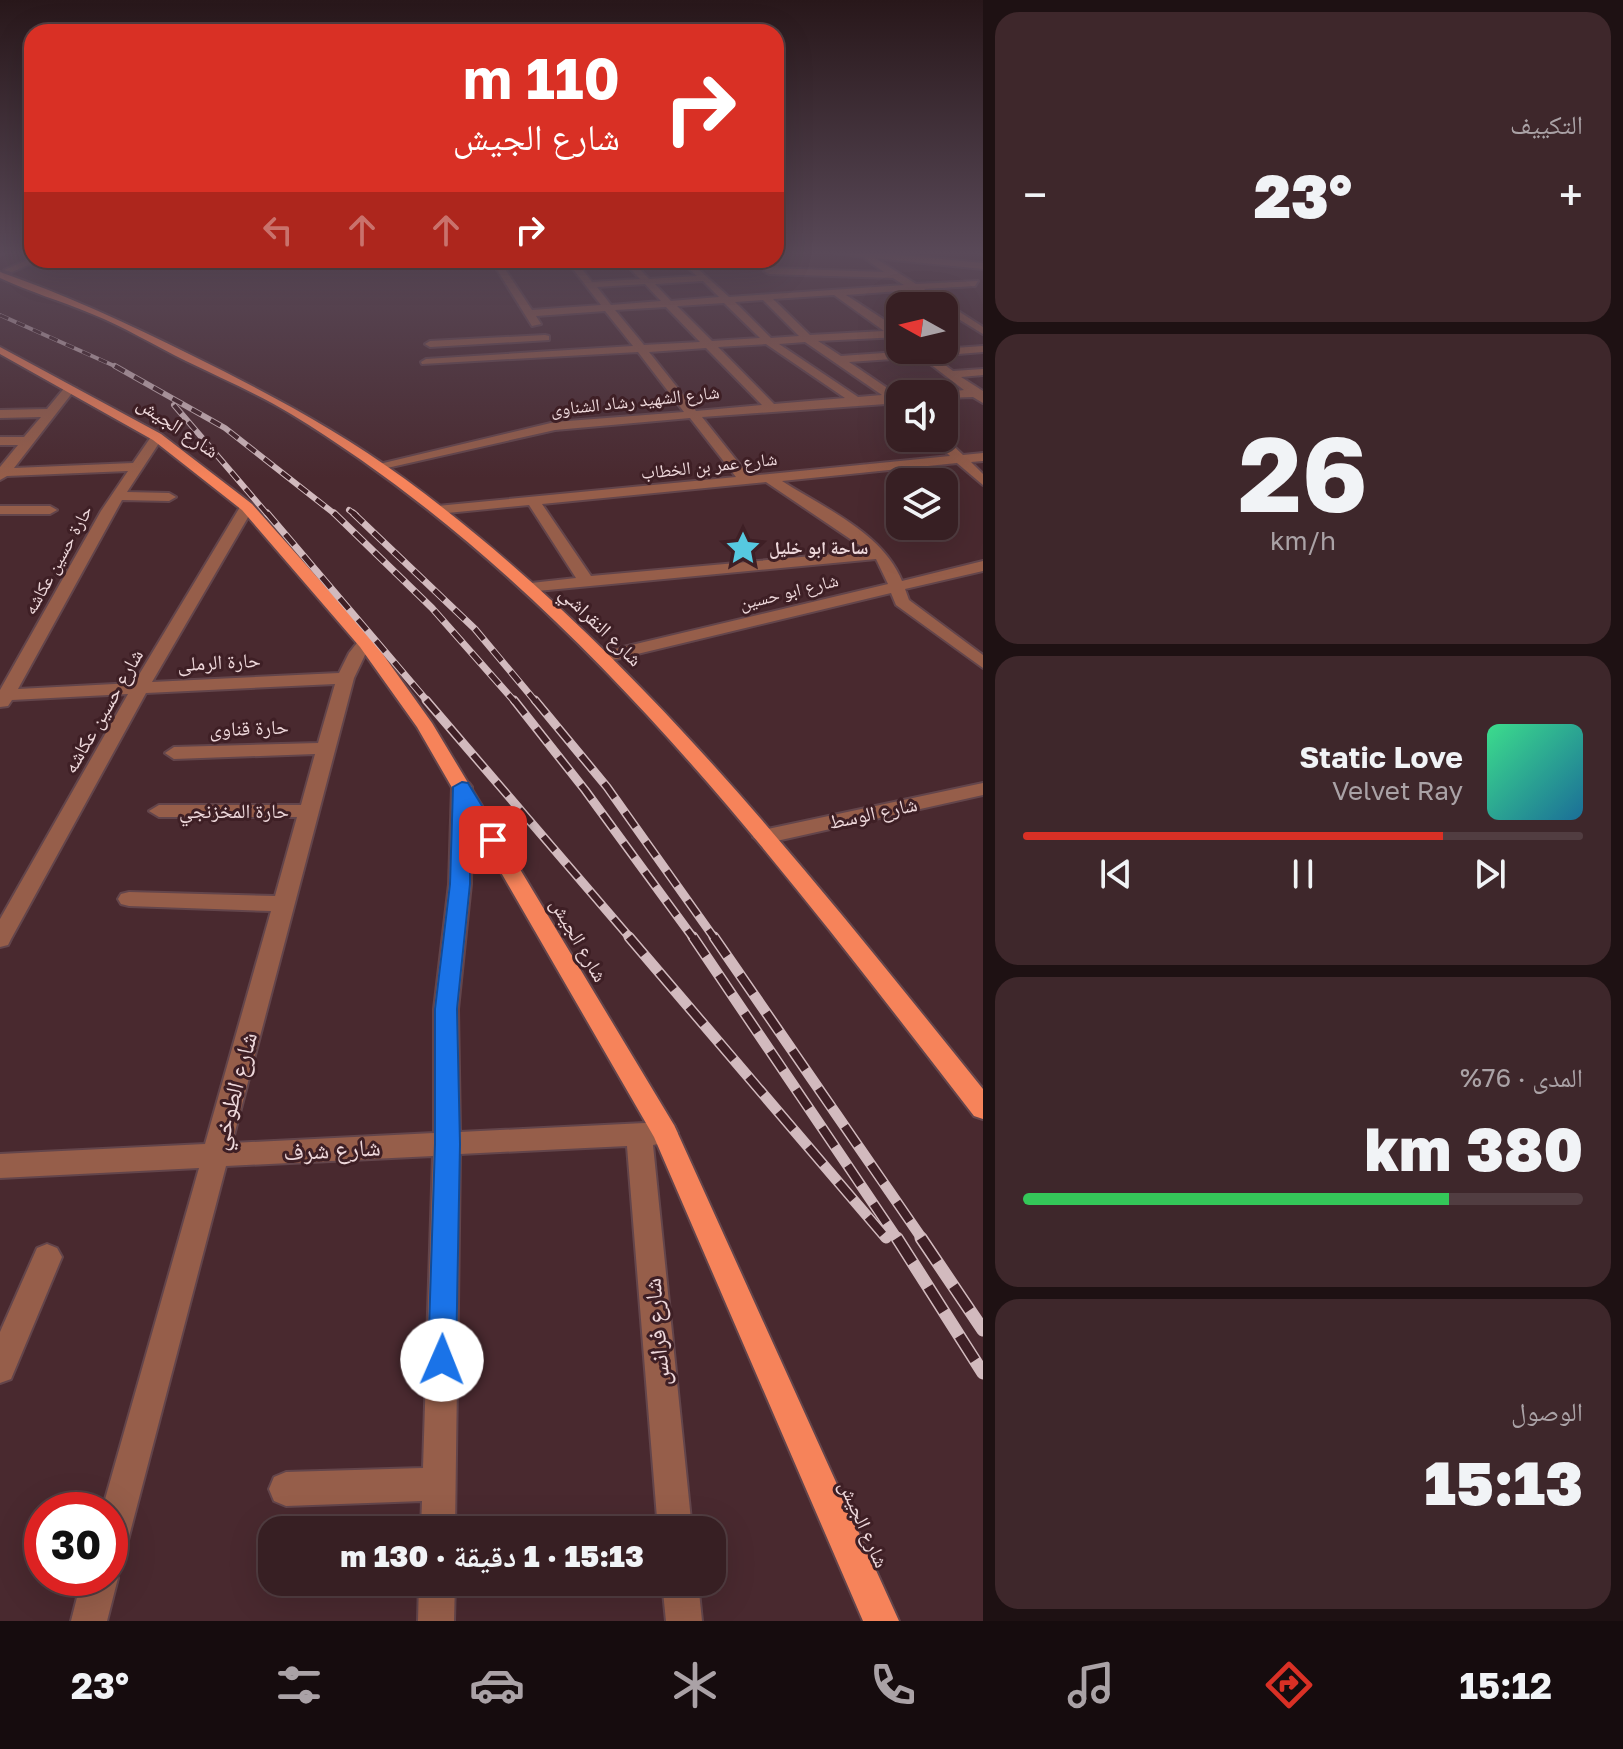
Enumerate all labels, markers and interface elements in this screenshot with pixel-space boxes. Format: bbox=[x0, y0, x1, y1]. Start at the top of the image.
text: 110 m bbox=[463, 44, 620, 111]
icon: right bbox=[648, 56, 752, 160]
text: التكييف bbox=[1510, 109, 1583, 140]
text: شارع الجيش bbox=[453, 115, 620, 158]
text: 23° bbox=[1254, 159, 1352, 231]
text: − bbox=[1023, 168, 1047, 221]
text: + bbox=[1559, 168, 1583, 221]
icon: left bbox=[256, 208, 300, 252]
icon: ahead bbox=[340, 208, 384, 252]
icon: ahead bbox=[424, 208, 468, 252]
icon: right bbox=[508, 208, 552, 252]
north arrow bbox=[886, 292, 958, 364]
map controls bbox=[886, 292, 958, 540]
street label: شارع الشهيد رشاد الشناوى bbox=[549, 380, 721, 421]
button: sound bbox=[886, 380, 958, 452]
street label: شارع الجيش bbox=[132, 390, 224, 464]
text: 26 bbox=[1238, 410, 1368, 535]
street label: شارع عمر بن الخطاب bbox=[640, 447, 778, 484]
button: layers bbox=[886, 468, 958, 540]
street label: حارة حسين عكاشه bbox=[18, 501, 97, 619]
text: km/h bbox=[1270, 525, 1336, 556]
place icon: ساحة ابو خليل bbox=[724, 529, 762, 567]
place label: ساحة ابو خليل bbox=[769, 536, 868, 559]
street label: شارع ابو حسين bbox=[737, 568, 841, 615]
street label: شارع النقراشي bbox=[552, 580, 648, 674]
street label: شارع حسين عكاشه bbox=[57, 644, 149, 778]
street label: حارة الرملى bbox=[177, 647, 262, 676]
street label: حارة قناوى bbox=[209, 714, 290, 741]
text: Static Love bbox=[1299, 739, 1463, 775]
text: Velvet Ray bbox=[1332, 775, 1463, 806]
street label: شارع الوسط bbox=[826, 791, 920, 835]
street label: حارة المخزنجي bbox=[179, 798, 289, 827]
pin bbox=[459, 806, 527, 874]
icon: arrive bbox=[471, 818, 515, 862]
icon: previous bbox=[1094, 852, 1138, 896]
icon: pause bbox=[1281, 852, 1325, 896]
icon: next bbox=[1468, 852, 1512, 896]
street label: شارع الجيش bbox=[545, 893, 613, 987]
street label: شارع الطوخي bbox=[203, 1029, 268, 1154]
text: المدى · 76% bbox=[1460, 1062, 1583, 1093]
text: 380 km bbox=[1364, 1112, 1583, 1184]
street label: شارع شرف bbox=[282, 1131, 381, 1168]
street label: شارع فرانس bbox=[636, 1277, 677, 1387]
position arrow bbox=[400, 1318, 484, 1402]
text: الوصول bbox=[1511, 1396, 1583, 1427]
text: 15:13 bbox=[1424, 1446, 1583, 1518]
street label: شارع الجيش bbox=[833, 1476, 895, 1572]
speed limit sign: 30 bbox=[24, 1492, 128, 1596]
text: 15:13 · 1 دقيقة · 130 m bbox=[340, 1538, 644, 1574]
icon: filters bbox=[271, 1657, 327, 1713]
icon: car bbox=[469, 1657, 525, 1713]
icon: climate bbox=[667, 1657, 723, 1713]
icon: phone bbox=[865, 1657, 921, 1713]
icon: music bbox=[1063, 1657, 1119, 1713]
icon: directions bbox=[1261, 1657, 1317, 1713]
text: 23° bbox=[71, 1664, 129, 1707]
text: 15:12 bbox=[1459, 1664, 1552, 1707]

